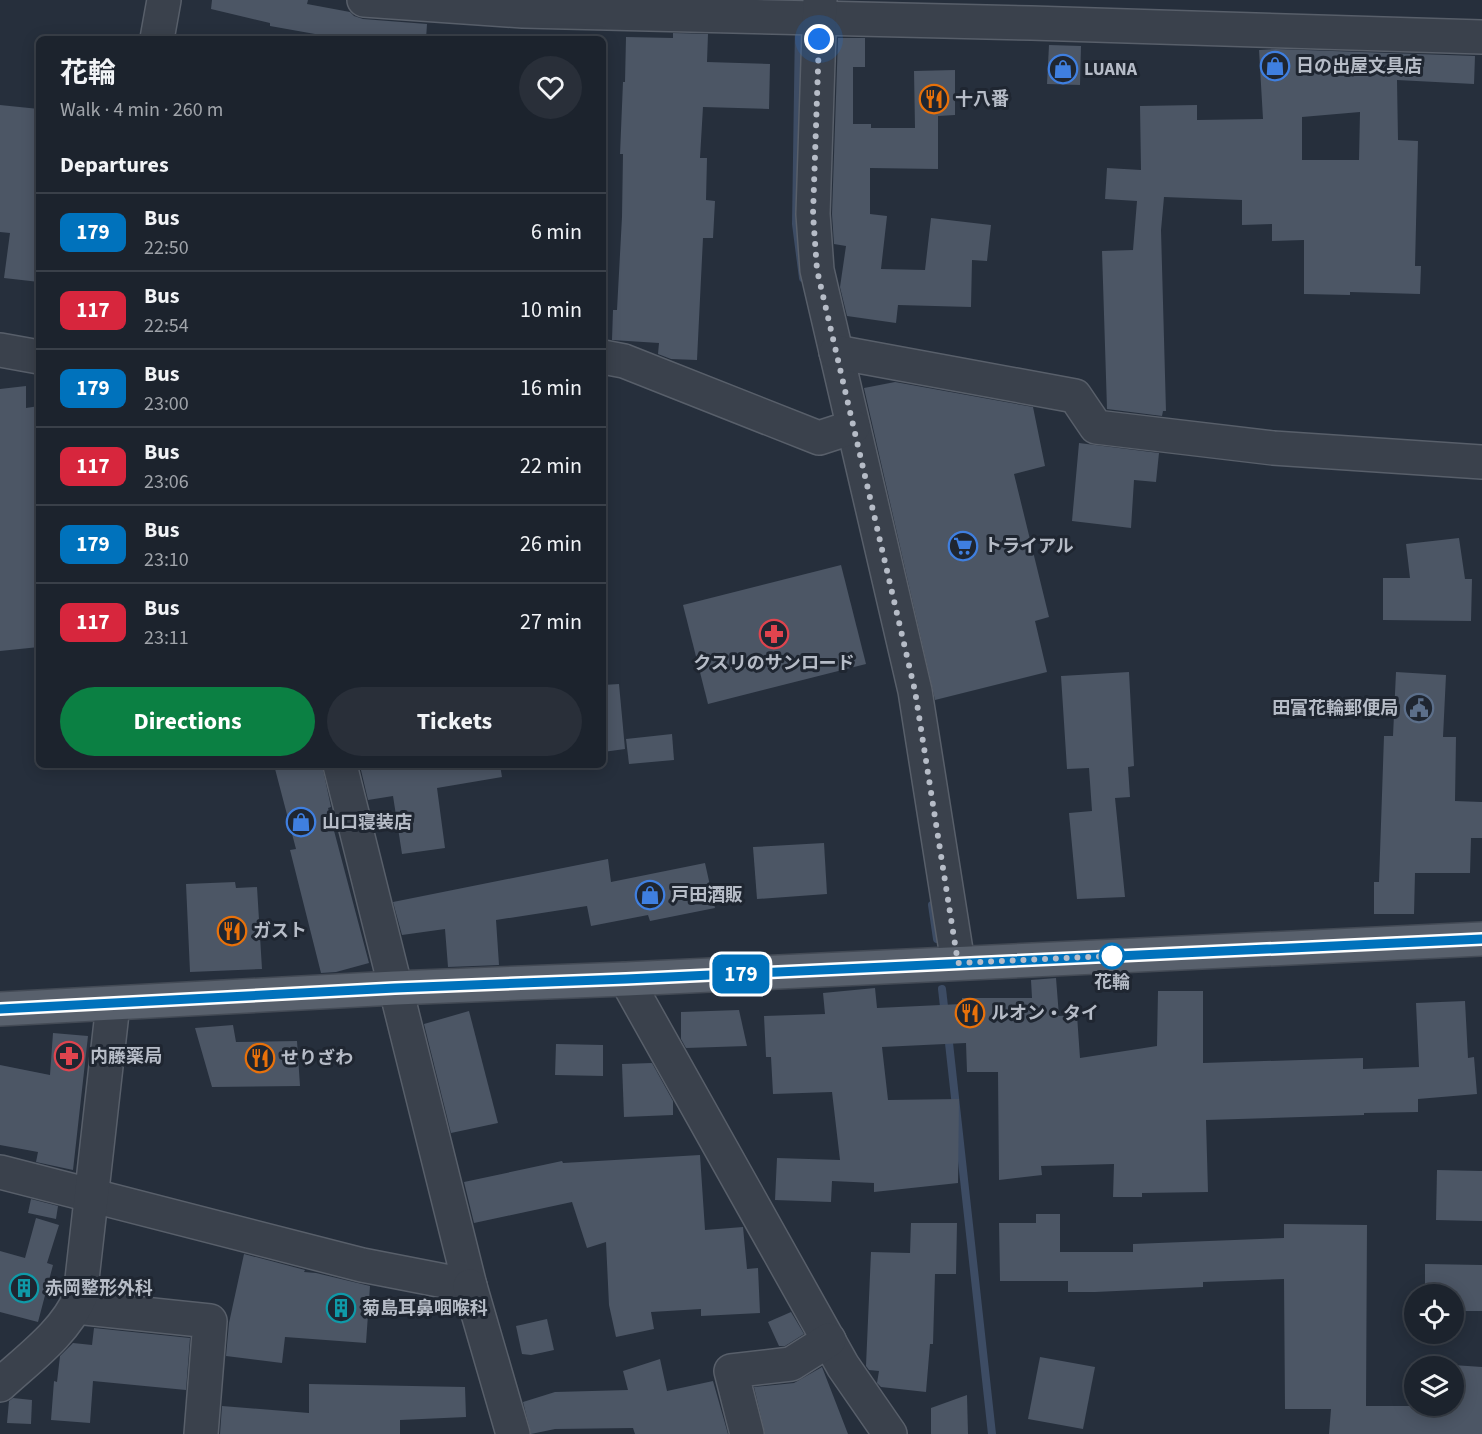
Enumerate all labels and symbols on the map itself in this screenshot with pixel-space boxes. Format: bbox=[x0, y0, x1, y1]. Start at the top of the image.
your location bbox=[804, 24, 834, 54]
shop icon: 日の出屋文具店 bbox=[1259, 50, 1291, 82]
shop icon: LUANA bbox=[1047, 53, 1079, 85]
place label: 日の出屋文具店 bbox=[1296, 54, 1422, 79]
place label: LUANA bbox=[1084, 57, 1138, 82]
restaurant icon: 十八番 bbox=[918, 83, 950, 115]
place label: 十八番 bbox=[955, 87, 1009, 112]
supermarket icon: トライアル bbox=[947, 530, 979, 562]
place label: トライアル bbox=[984, 534, 1074, 559]
pharmacy icon: クスリのサンロード bbox=[758, 618, 790, 650]
place label: クスリのサンロード bbox=[693, 651, 855, 676]
public building icon: 田富花輪郵便局 bbox=[1403, 692, 1435, 724]
place label: 田富花輪郵便局 bbox=[1272, 696, 1398, 721]
shop icon: 山口寝装店 bbox=[285, 806, 317, 838]
place label: 山口寝装店 bbox=[322, 810, 412, 835]
shop icon: 戸田酒販 bbox=[634, 879, 666, 911]
place label: 戸田酒販 bbox=[671, 883, 743, 908]
restaurant icon: ガスト bbox=[216, 915, 248, 947]
place label: ガスト bbox=[253, 919, 307, 944]
marker: 花輪 bbox=[1099, 943, 1125, 969]
line badge: 179 bbox=[706, 954, 776, 994]
place label: 花輪 bbox=[1094, 970, 1130, 995]
restaurant icon: ルオン・タイ bbox=[954, 997, 986, 1029]
place label: ルオン・タイ bbox=[991, 1001, 1099, 1026]
pharmacy icon: 内藤薬局 bbox=[53, 1040, 85, 1072]
restaurant icon: せりざわ bbox=[244, 1042, 276, 1074]
place label: 内藤薬局 bbox=[90, 1044, 162, 1069]
place label: せりざわ bbox=[281, 1046, 353, 1071]
building icon: 赤岡整形外科 bbox=[8, 1272, 40, 1304]
place label: 赤岡整形外科 bbox=[45, 1276, 153, 1301]
building icon: 菊島耳鼻咽喉科 bbox=[325, 1292, 357, 1324]
place label: 菊島耳鼻咽喉科 bbox=[362, 1296, 488, 1321]

